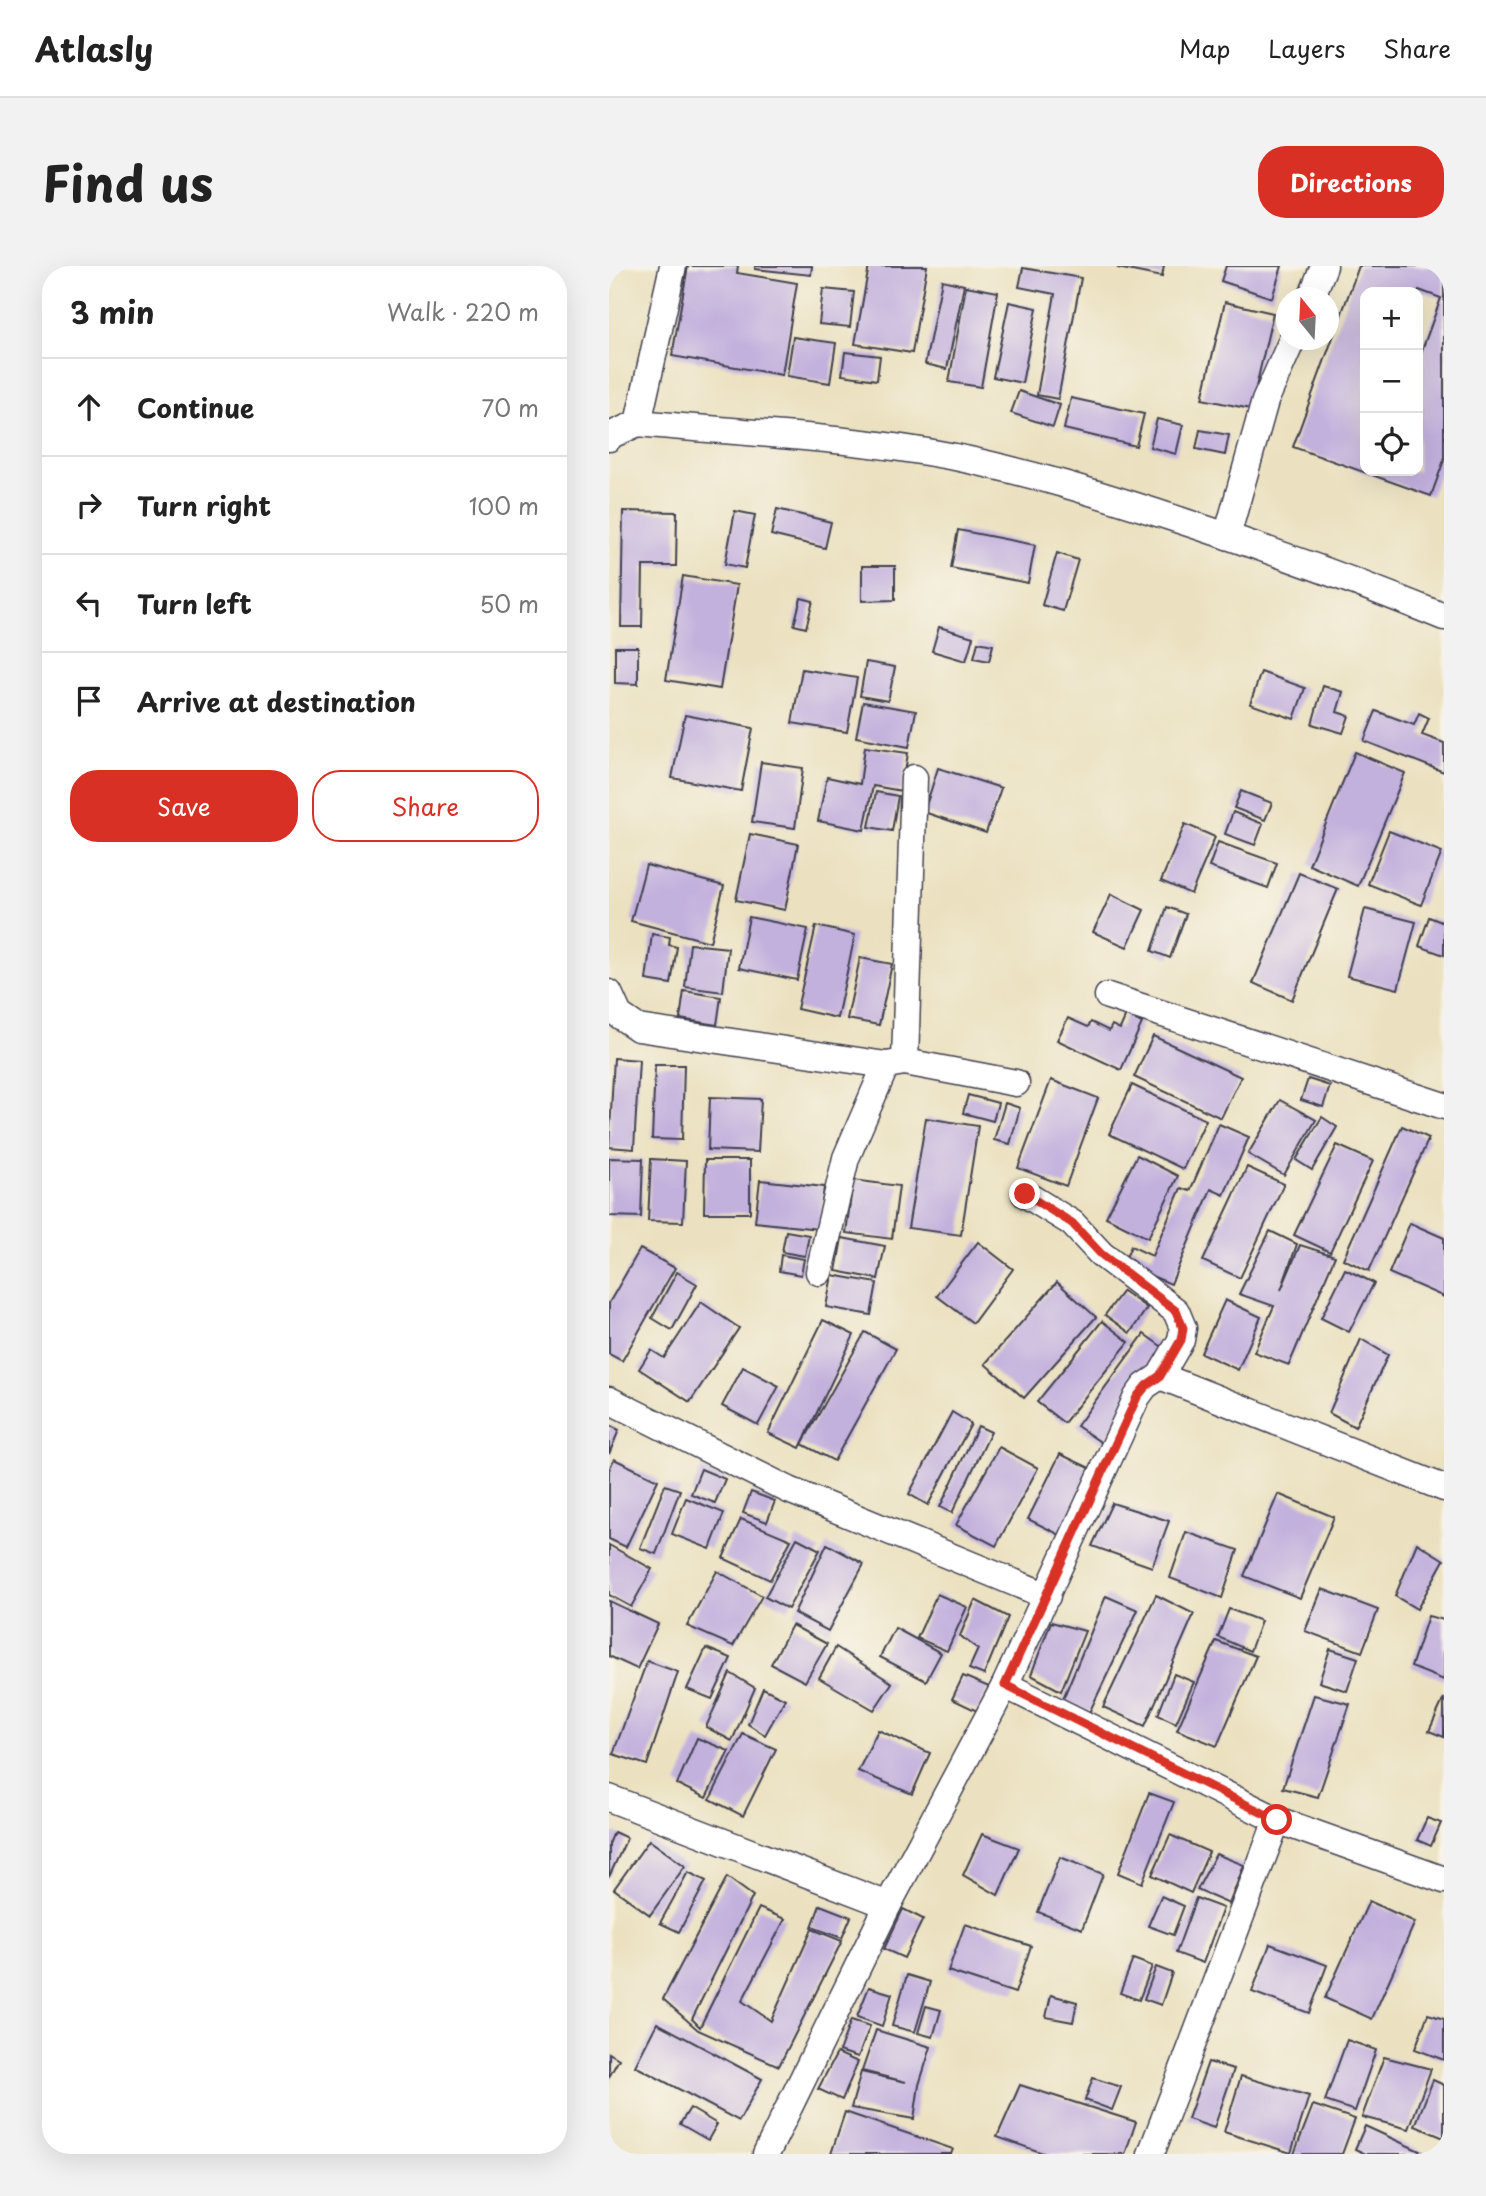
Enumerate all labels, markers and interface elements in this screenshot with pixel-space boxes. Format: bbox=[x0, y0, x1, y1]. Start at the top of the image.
text: Atlasly bbox=[35, 23, 153, 73]
text: Map bbox=[1179, 30, 1230, 66]
text: Layers bbox=[1268, 30, 1345, 66]
text: Share bbox=[1383, 30, 1451, 66]
text: Find us bbox=[42, 145, 213, 219]
button: Directions bbox=[1258, 146, 1444, 218]
north arrow bbox=[1276, 287, 1339, 350]
map controls bbox=[1360, 287, 1423, 476]
button: + bbox=[1360, 287, 1423, 350]
text: 3 min bbox=[70, 289, 155, 334]
text: Walk · 220 m bbox=[387, 294, 539, 329]
button: − bbox=[1360, 350, 1423, 413]
icon: ahead bbox=[70, 388, 108, 426]
text: Continue bbox=[137, 388, 254, 427]
text: 70 m bbox=[481, 390, 539, 425]
button: locate bbox=[1360, 413, 1423, 476]
icon: right bbox=[70, 486, 108, 524]
text: Turn right bbox=[137, 486, 271, 525]
text: 100 m bbox=[469, 488, 539, 523]
icon: left bbox=[70, 584, 108, 622]
text: Turn left bbox=[137, 584, 252, 623]
text: 50 m bbox=[479, 586, 539, 621]
icon: arrive bbox=[70, 682, 108, 720]
text: Arrive at destination bbox=[137, 682, 416, 721]
button: Save bbox=[70, 770, 298, 842]
button: Share bbox=[312, 770, 539, 842]
route end bbox=[1009, 1178, 1040, 1209]
route start bbox=[1261, 1804, 1292, 1835]

